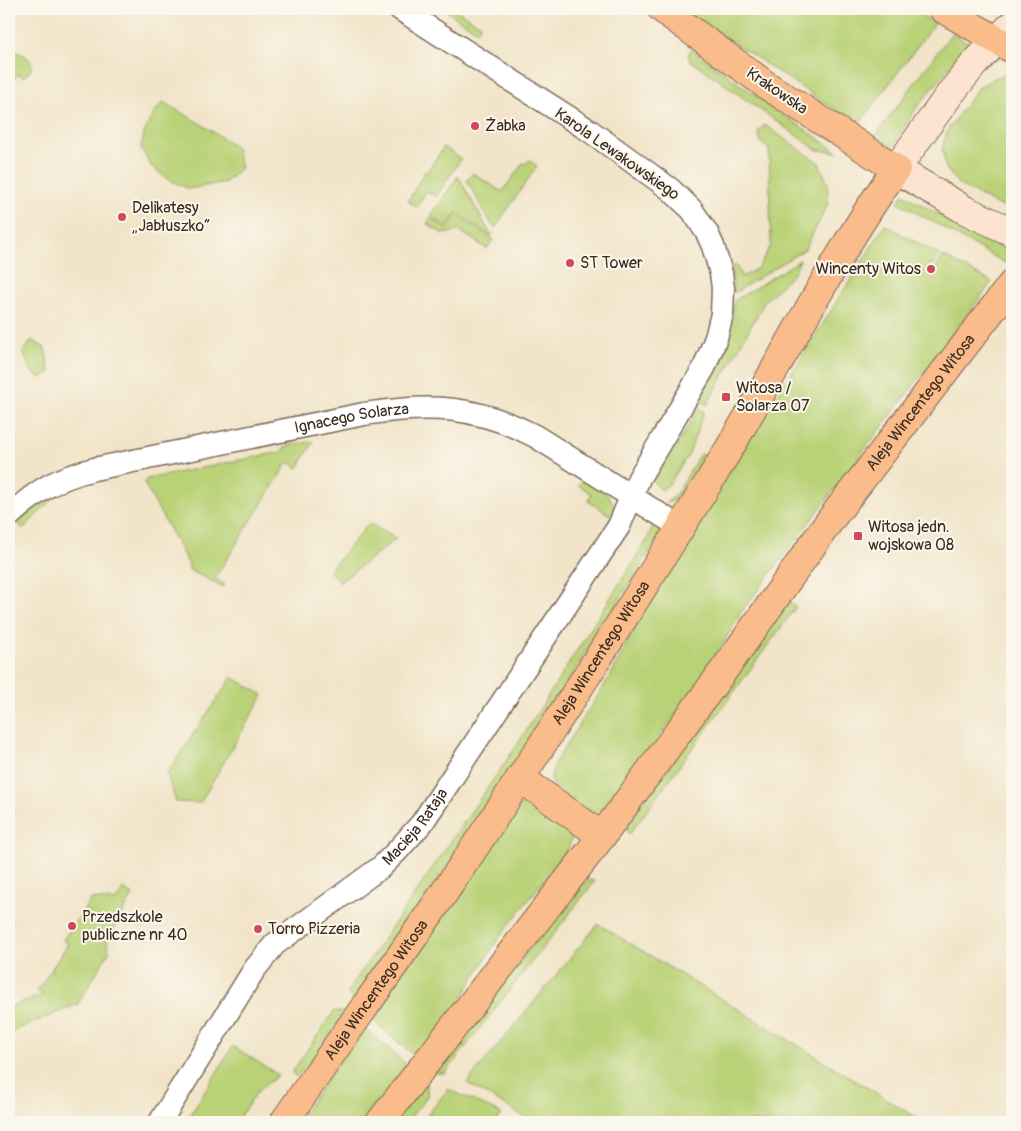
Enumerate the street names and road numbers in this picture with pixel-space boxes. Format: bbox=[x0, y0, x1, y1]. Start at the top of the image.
street label: Krakowska bbox=[742, 63, 812, 119]
street label: Karola Lewakowskiego bbox=[551, 103, 684, 205]
street label: Aleja Wincentego Witosa bbox=[862, 330, 980, 475]
street label: Ignacego Solarza bbox=[292, 399, 410, 438]
street label: Aleja Wincentego Witosa bbox=[547, 577, 654, 729]
street label: Macieja Rataja bbox=[378, 784, 452, 870]
street label: Aleja Wincentego Witosa bbox=[320, 916, 433, 1064]

